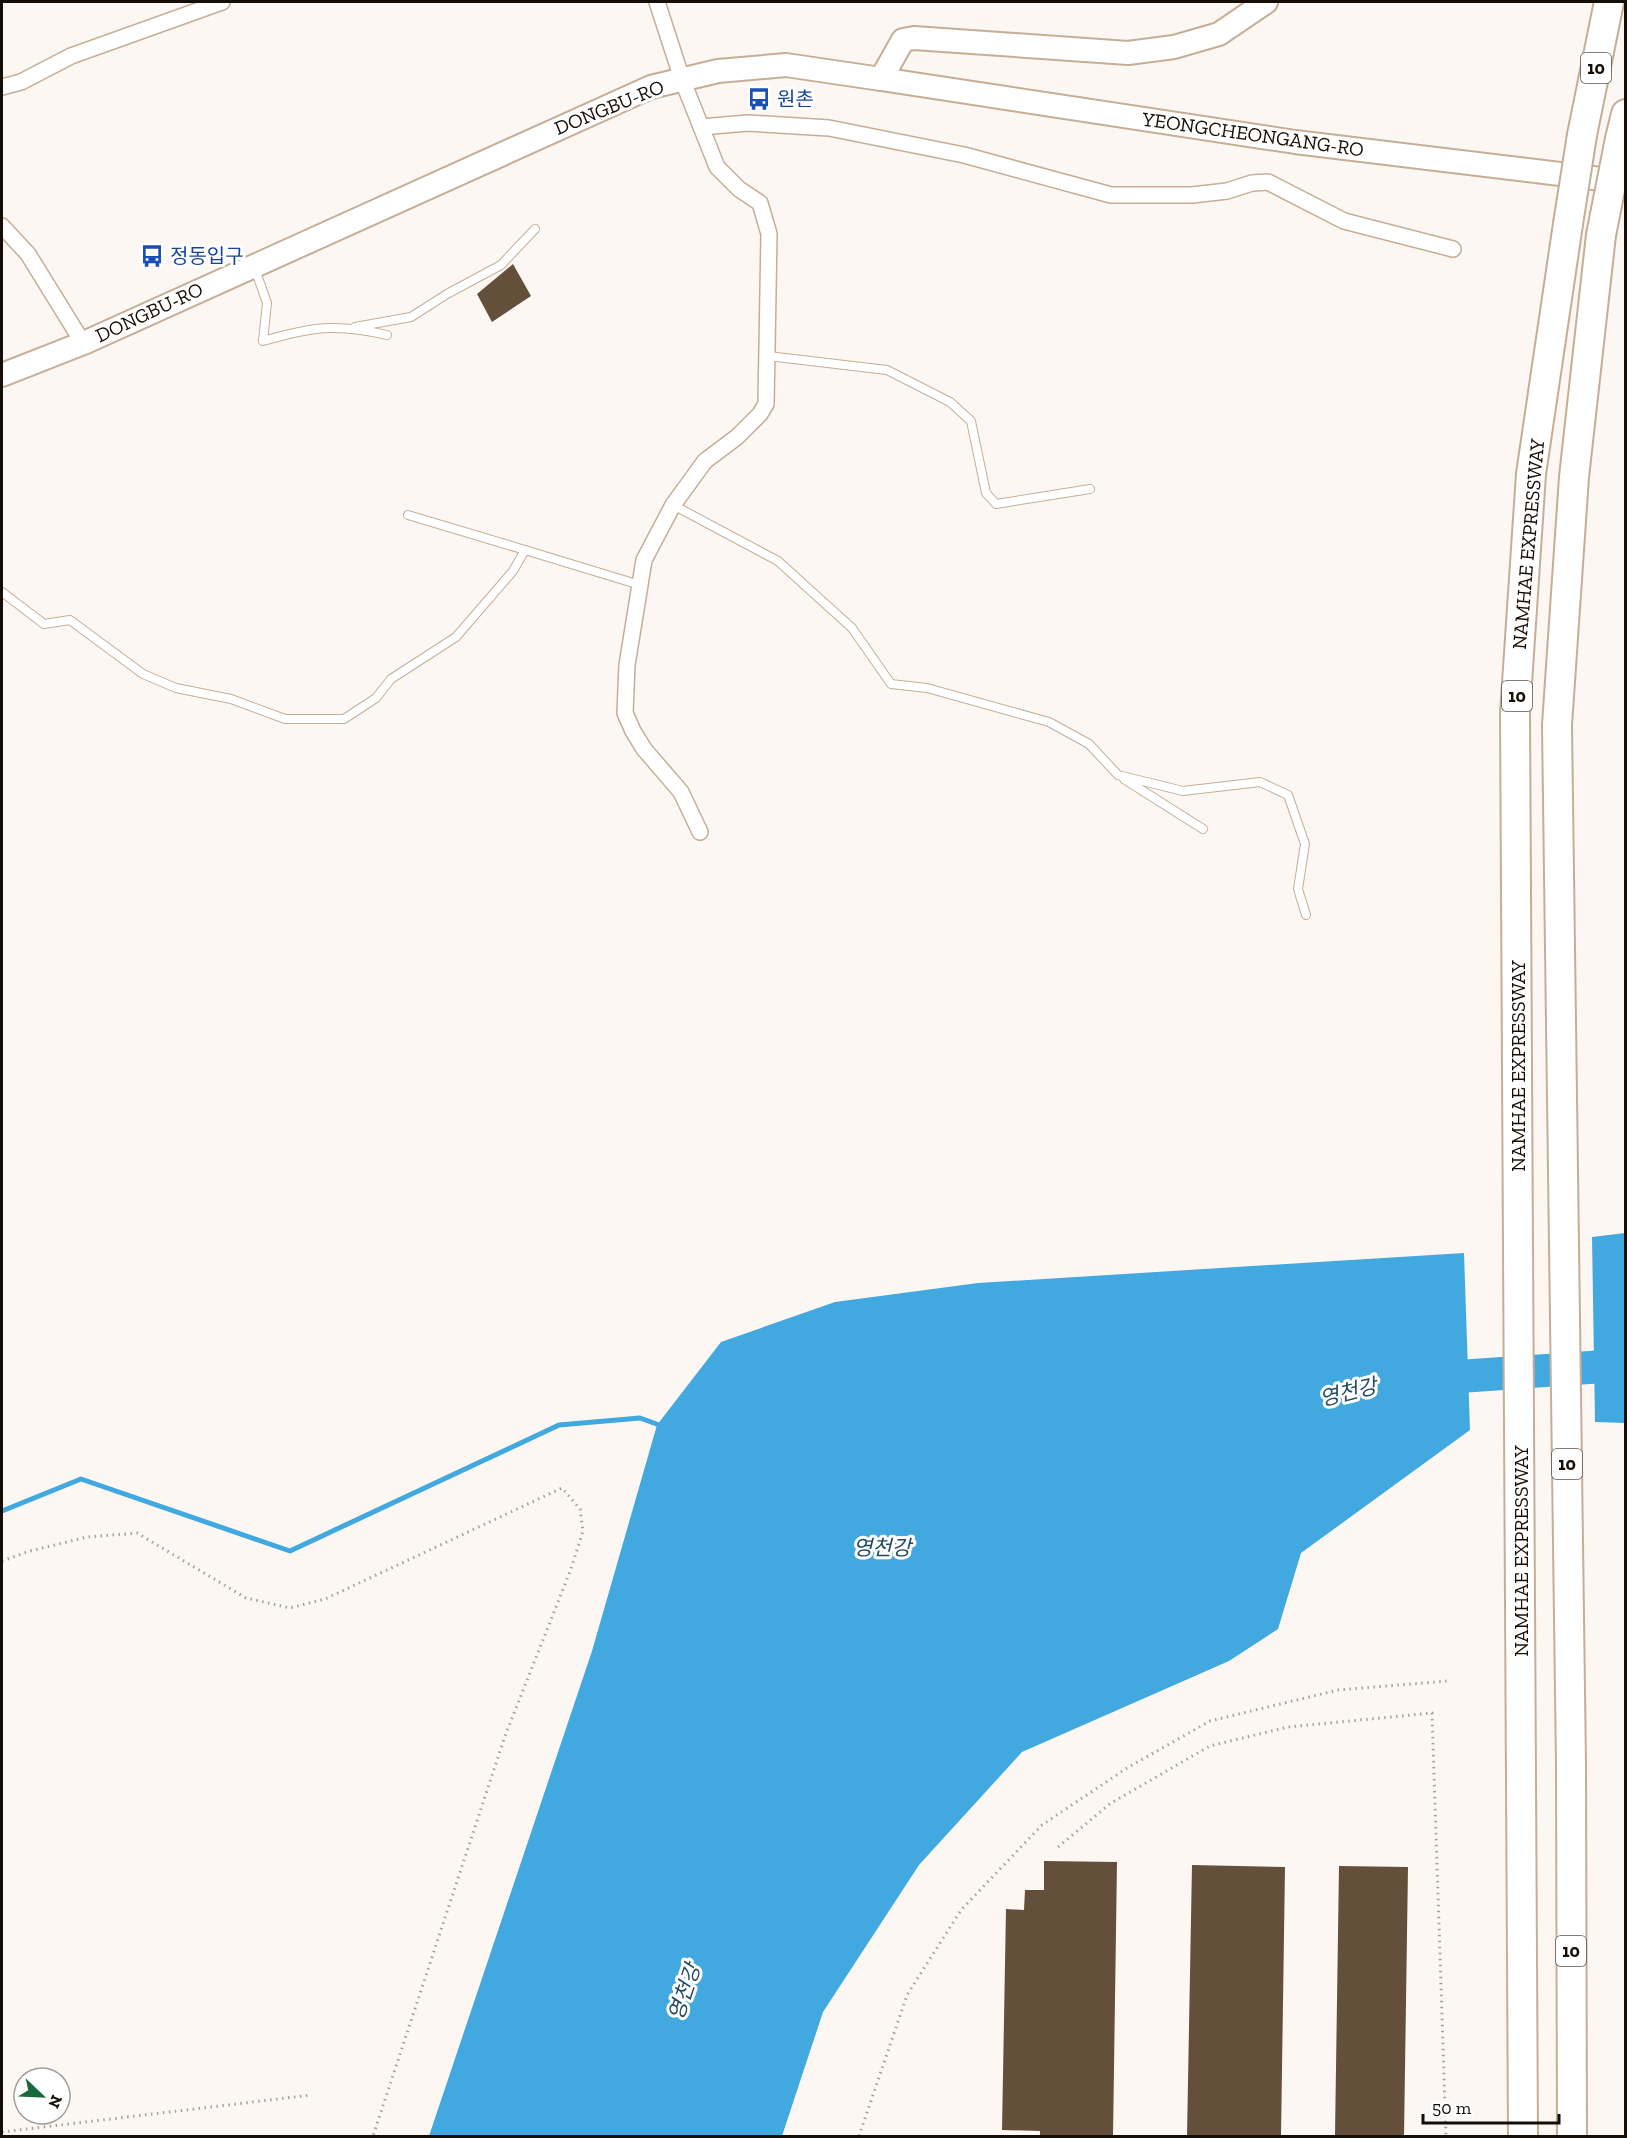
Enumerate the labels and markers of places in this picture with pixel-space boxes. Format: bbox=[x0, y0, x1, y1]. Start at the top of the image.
bus stop icon: 원촌 bbox=[746, 86, 772, 112]
place label: 원촌 bbox=[777, 87, 814, 111]
bus stop icon: 정동입구 bbox=[139, 243, 165, 269]
place label: 정동입구 bbox=[170, 244, 244, 268]

